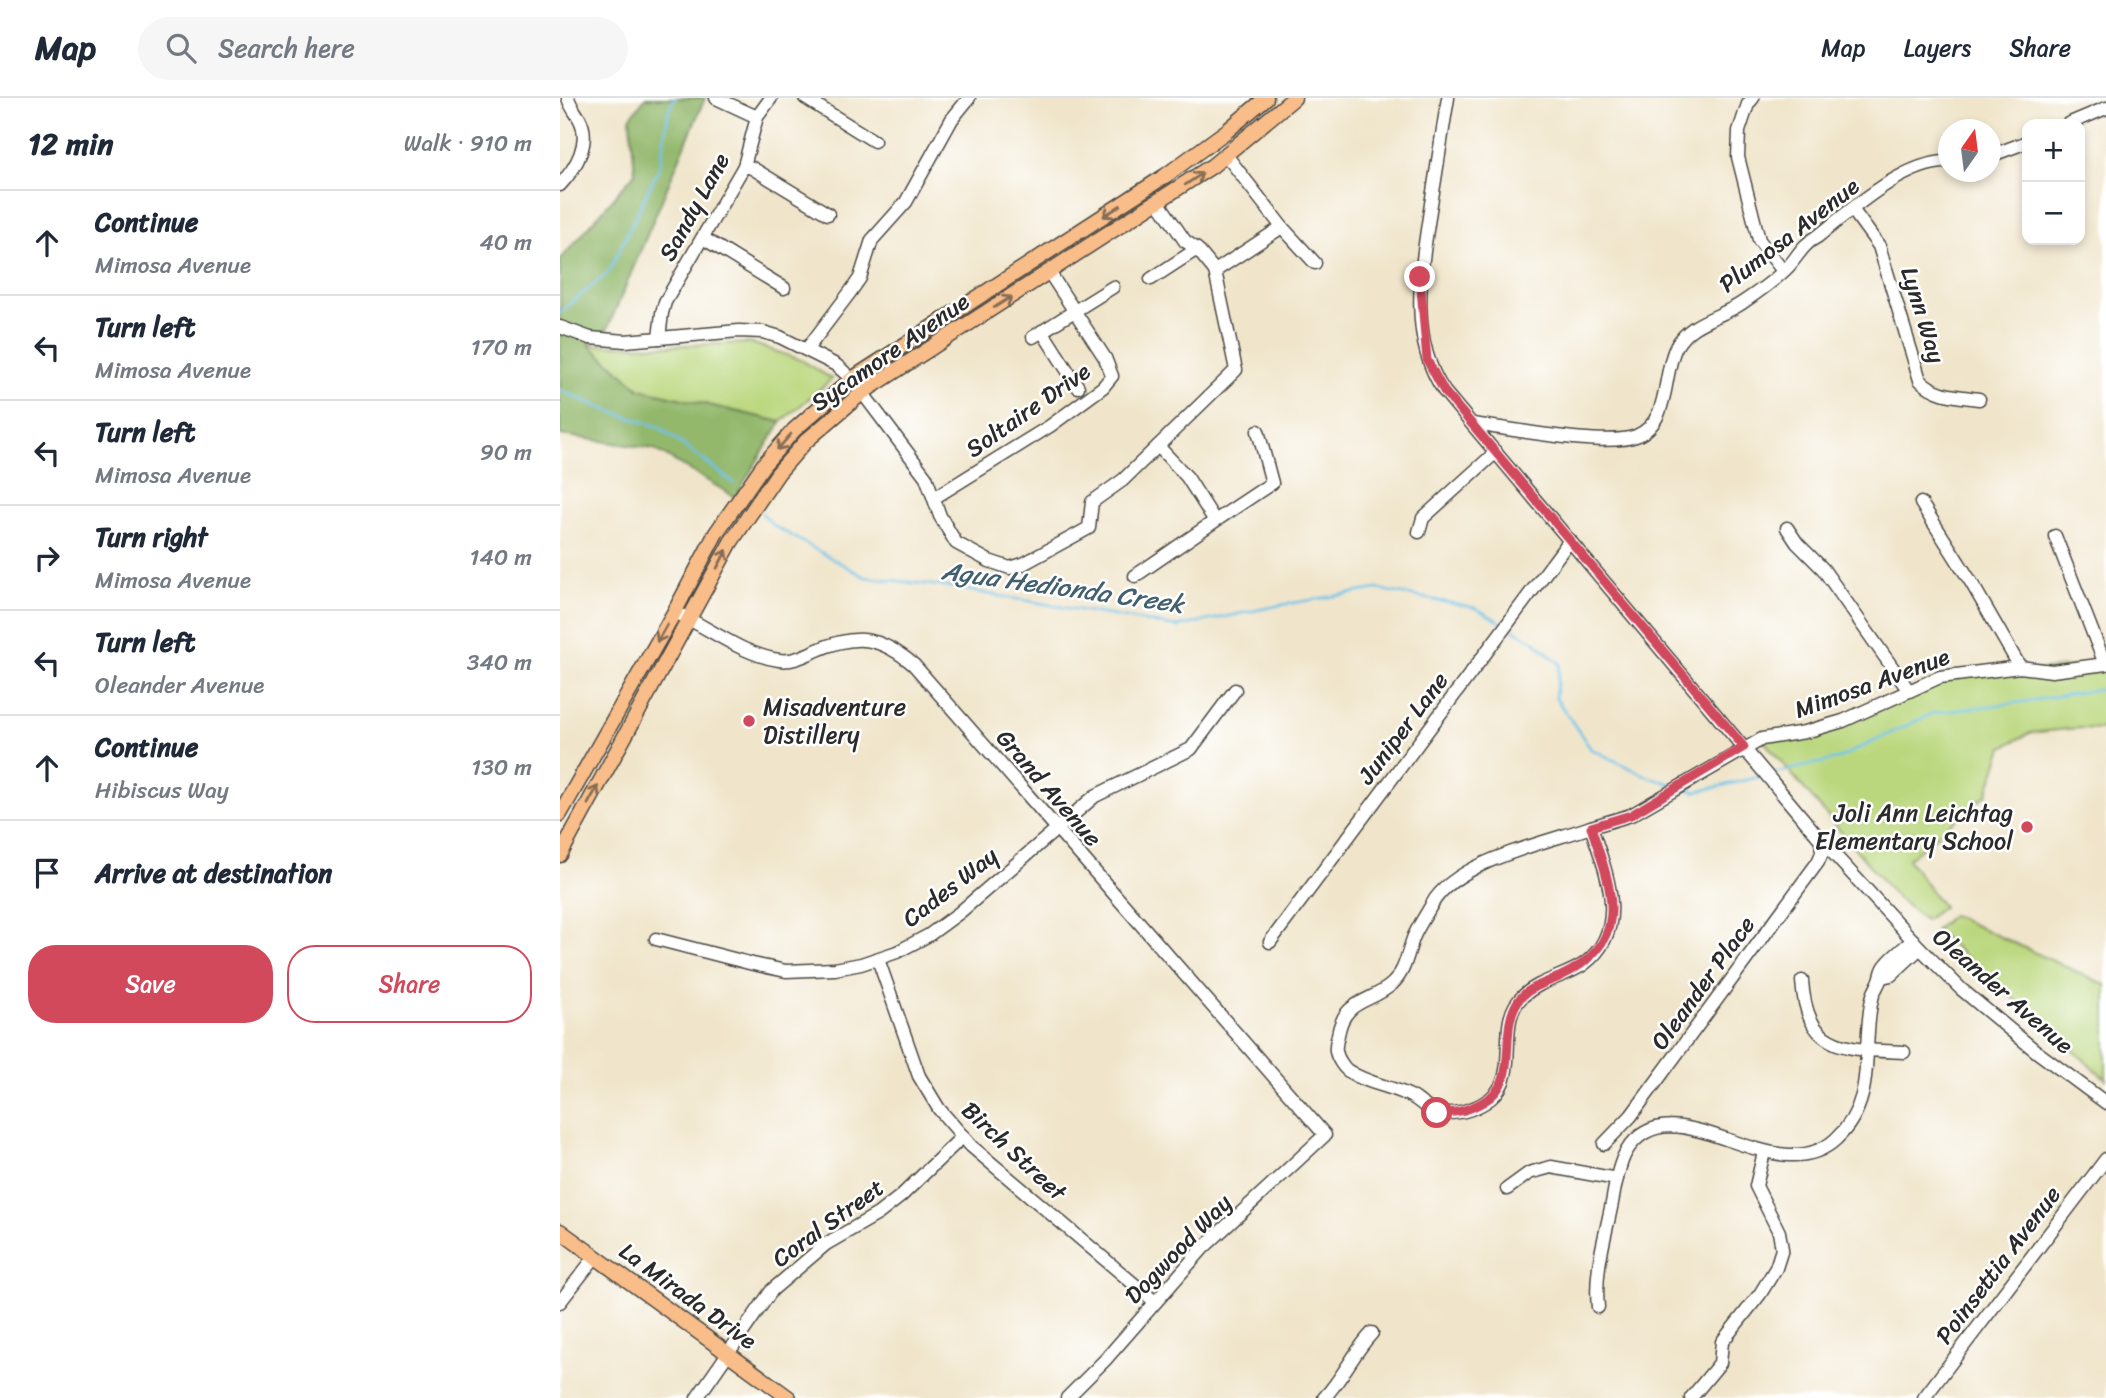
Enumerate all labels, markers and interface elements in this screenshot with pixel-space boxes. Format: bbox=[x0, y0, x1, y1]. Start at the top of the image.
search box bbox=[138, 17, 628, 80]
text: Map bbox=[35, 19, 96, 77]
text: Search here bbox=[218, 25, 355, 71]
text: Map bbox=[1821, 27, 1866, 69]
text: Layers bbox=[1904, 27, 1971, 69]
text: Share bbox=[2009, 27, 2071, 69]
icon: search bbox=[162, 29, 200, 67]
text: 12 min bbox=[28, 117, 113, 171]
north arrow bbox=[1938, 119, 2001, 182]
map controls bbox=[2022, 119, 2085, 245]
button: + bbox=[2022, 119, 2085, 182]
text: Walk · 910 m bbox=[404, 123, 532, 164]
street label: Sandy Lane bbox=[647, 144, 741, 269]
street label: Plumosa Avenue bbox=[1709, 166, 1869, 304]
one-way arrow bbox=[1184, 172, 1203, 186]
button: − bbox=[2022, 182, 2085, 245]
text: Continue bbox=[95, 199, 198, 245]
one-way arrow bbox=[1103, 203, 1122, 218]
text: 40 m bbox=[479, 222, 532, 263]
icon: ahead bbox=[28, 224, 66, 262]
text: Mimosa Avenue bbox=[95, 245, 251, 286]
route end bbox=[1404, 261, 1435, 292]
street label: Lynn Way bbox=[1888, 261, 1958, 369]
street label: Sycamore Avenue bbox=[802, 281, 979, 423]
one-way arrow bbox=[992, 294, 1012, 308]
text: Turn left bbox=[95, 304, 195, 350]
text: 170 m bbox=[471, 327, 532, 368]
icon: left bbox=[28, 329, 66, 367]
text: Mimosa Avenue bbox=[95, 350, 251, 391]
street label: Soltaire Drive bbox=[956, 351, 1100, 469]
text: Turn left bbox=[95, 409, 195, 455]
text: 90 m bbox=[480, 432, 532, 473]
one-way arrow bbox=[776, 432, 792, 450]
icon: left bbox=[28, 434, 66, 472]
text: Mimosa Avenue bbox=[95, 455, 251, 496]
text: Turn right bbox=[95, 514, 208, 560]
text: 140 m bbox=[470, 537, 532, 578]
icon: right bbox=[28, 539, 66, 577]
water label: Agua Hedionda Creek bbox=[938, 547, 1189, 627]
one-way arrow bbox=[716, 549, 729, 570]
text: Mimosa Avenue bbox=[95, 560, 251, 601]
text: Turn left bbox=[95, 619, 195, 665]
one-way arrow bbox=[655, 622, 668, 643]
street label: Mimosa Avenue bbox=[1788, 635, 1956, 731]
text: 340 m bbox=[467, 642, 532, 683]
icon: left bbox=[28, 644, 66, 682]
street label: Juniper Lane bbox=[1346, 662, 1460, 794]
text: Oleander Avenue bbox=[95, 665, 264, 706]
place label: Misadventure Distillery bbox=[763, 686, 906, 756]
marker: Misadventure Distillery bbox=[741, 713, 757, 729]
street label: Grand Avenue bbox=[985, 719, 1113, 857]
text: Continue bbox=[95, 724, 198, 770]
text: 130 m bbox=[471, 747, 532, 788]
icon: ahead bbox=[28, 749, 66, 787]
text: Hibiscus Way bbox=[95, 770, 229, 811]
one-way arrow bbox=[586, 785, 600, 805]
place label: Joli Ann Leichtag Elementary School bbox=[1815, 792, 2014, 862]
marker: Joli Ann Leichtag Elementary School bbox=[2019, 819, 2035, 835]
street label: Cades Way bbox=[893, 835, 1008, 938]
text: Arrive at destination bbox=[95, 850, 332, 896]
icon: arrive bbox=[28, 854, 66, 892]
street label: Oleander Place bbox=[1640, 907, 1766, 1059]
street label: Oleander Avenue bbox=[1923, 917, 2084, 1065]
button: Save bbox=[28, 945, 273, 1023]
button: Share bbox=[287, 945, 532, 1023]
street label: Birch Street bbox=[951, 1091, 1078, 1212]
route start bbox=[1421, 1097, 1452, 1128]
street label: Coral Street bbox=[763, 1167, 893, 1279]
street label: Poinsettia Avenue bbox=[1924, 1176, 2072, 1354]
street label: Dogwood Way bbox=[1114, 1183, 1243, 1314]
street label: La Mirada Drive bbox=[610, 1231, 767, 1361]

